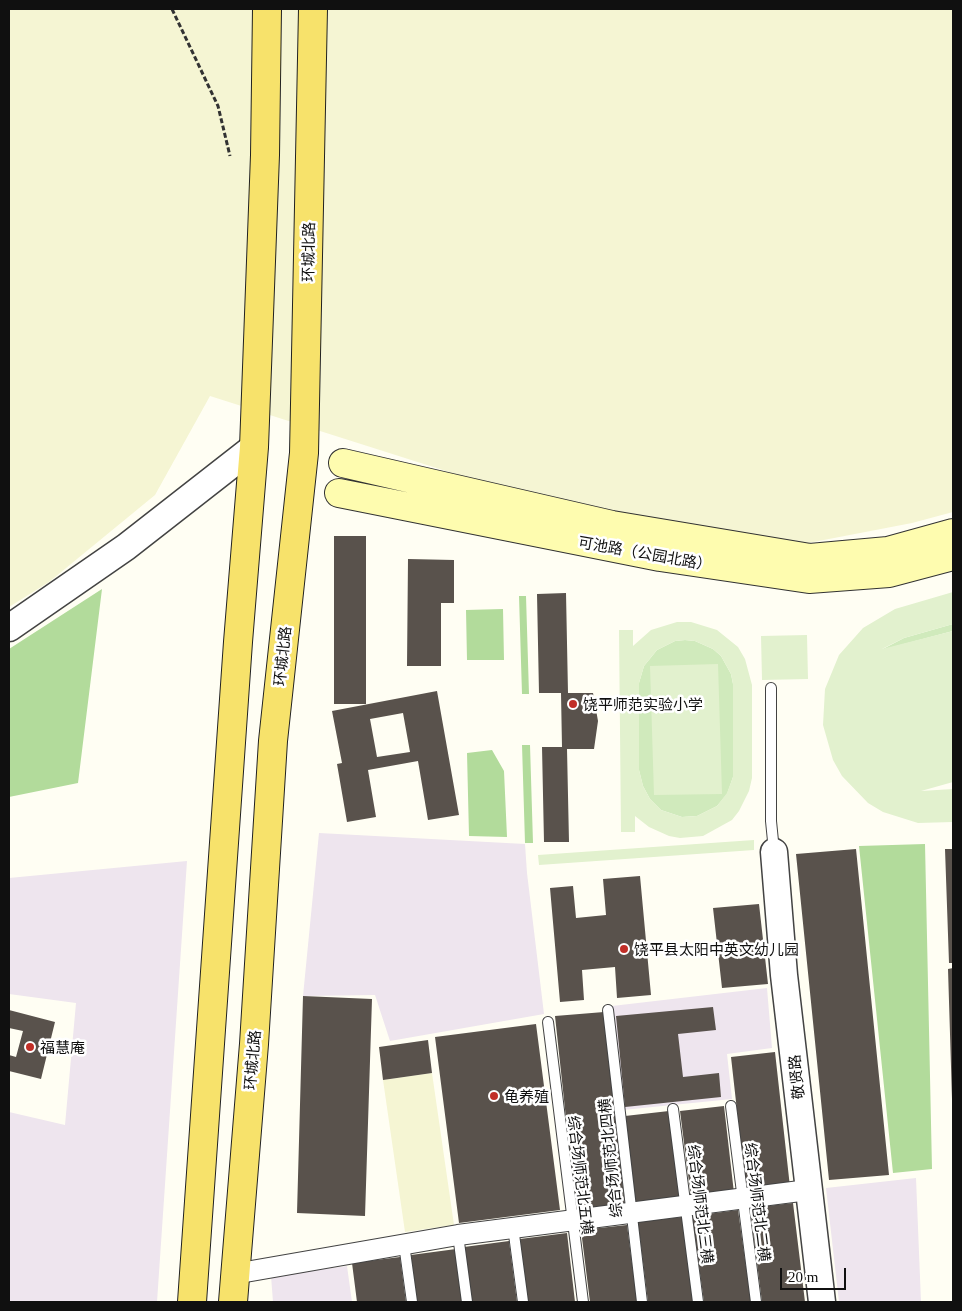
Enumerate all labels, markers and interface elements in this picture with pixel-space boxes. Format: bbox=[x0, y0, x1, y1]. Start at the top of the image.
street label: 环城北路 bbox=[298, 222, 318, 282]
street label: 可池路（公园北路） bbox=[577, 532, 713, 574]
street label: 环城北路 bbox=[270, 625, 294, 687]
place label: 饶平师范实验小学 bbox=[583, 695, 703, 713]
marker: 饶平师范实验小学 bbox=[567, 698, 579, 710]
place label: 饶平县太阳中英文幼儿园 bbox=[634, 940, 799, 958]
marker: 饶平县太阳中英文幼儿园 bbox=[618, 943, 630, 955]
street label: 环城北路 bbox=[240, 1029, 264, 1091]
place label: 福慧庵 bbox=[40, 1038, 85, 1056]
marker: 福慧庵 bbox=[24, 1041, 36, 1053]
street label: 敬贤路 bbox=[785, 1054, 807, 1100]
place label: 龟养殖 bbox=[504, 1087, 549, 1105]
marker: 龟养殖 bbox=[488, 1090, 500, 1102]
street label: 综合场师范北四横 bbox=[595, 1097, 625, 1219]
street label: 综合场师范北五横 bbox=[565, 1114, 597, 1236]
street label: 综合场师范北二横 bbox=[742, 1141, 774, 1263]
street label: 综合场师范北三横 bbox=[685, 1143, 717, 1265]
scale bar bbox=[782, 1258, 848, 1290]
text: 20 m bbox=[788, 1269, 818, 1285]

